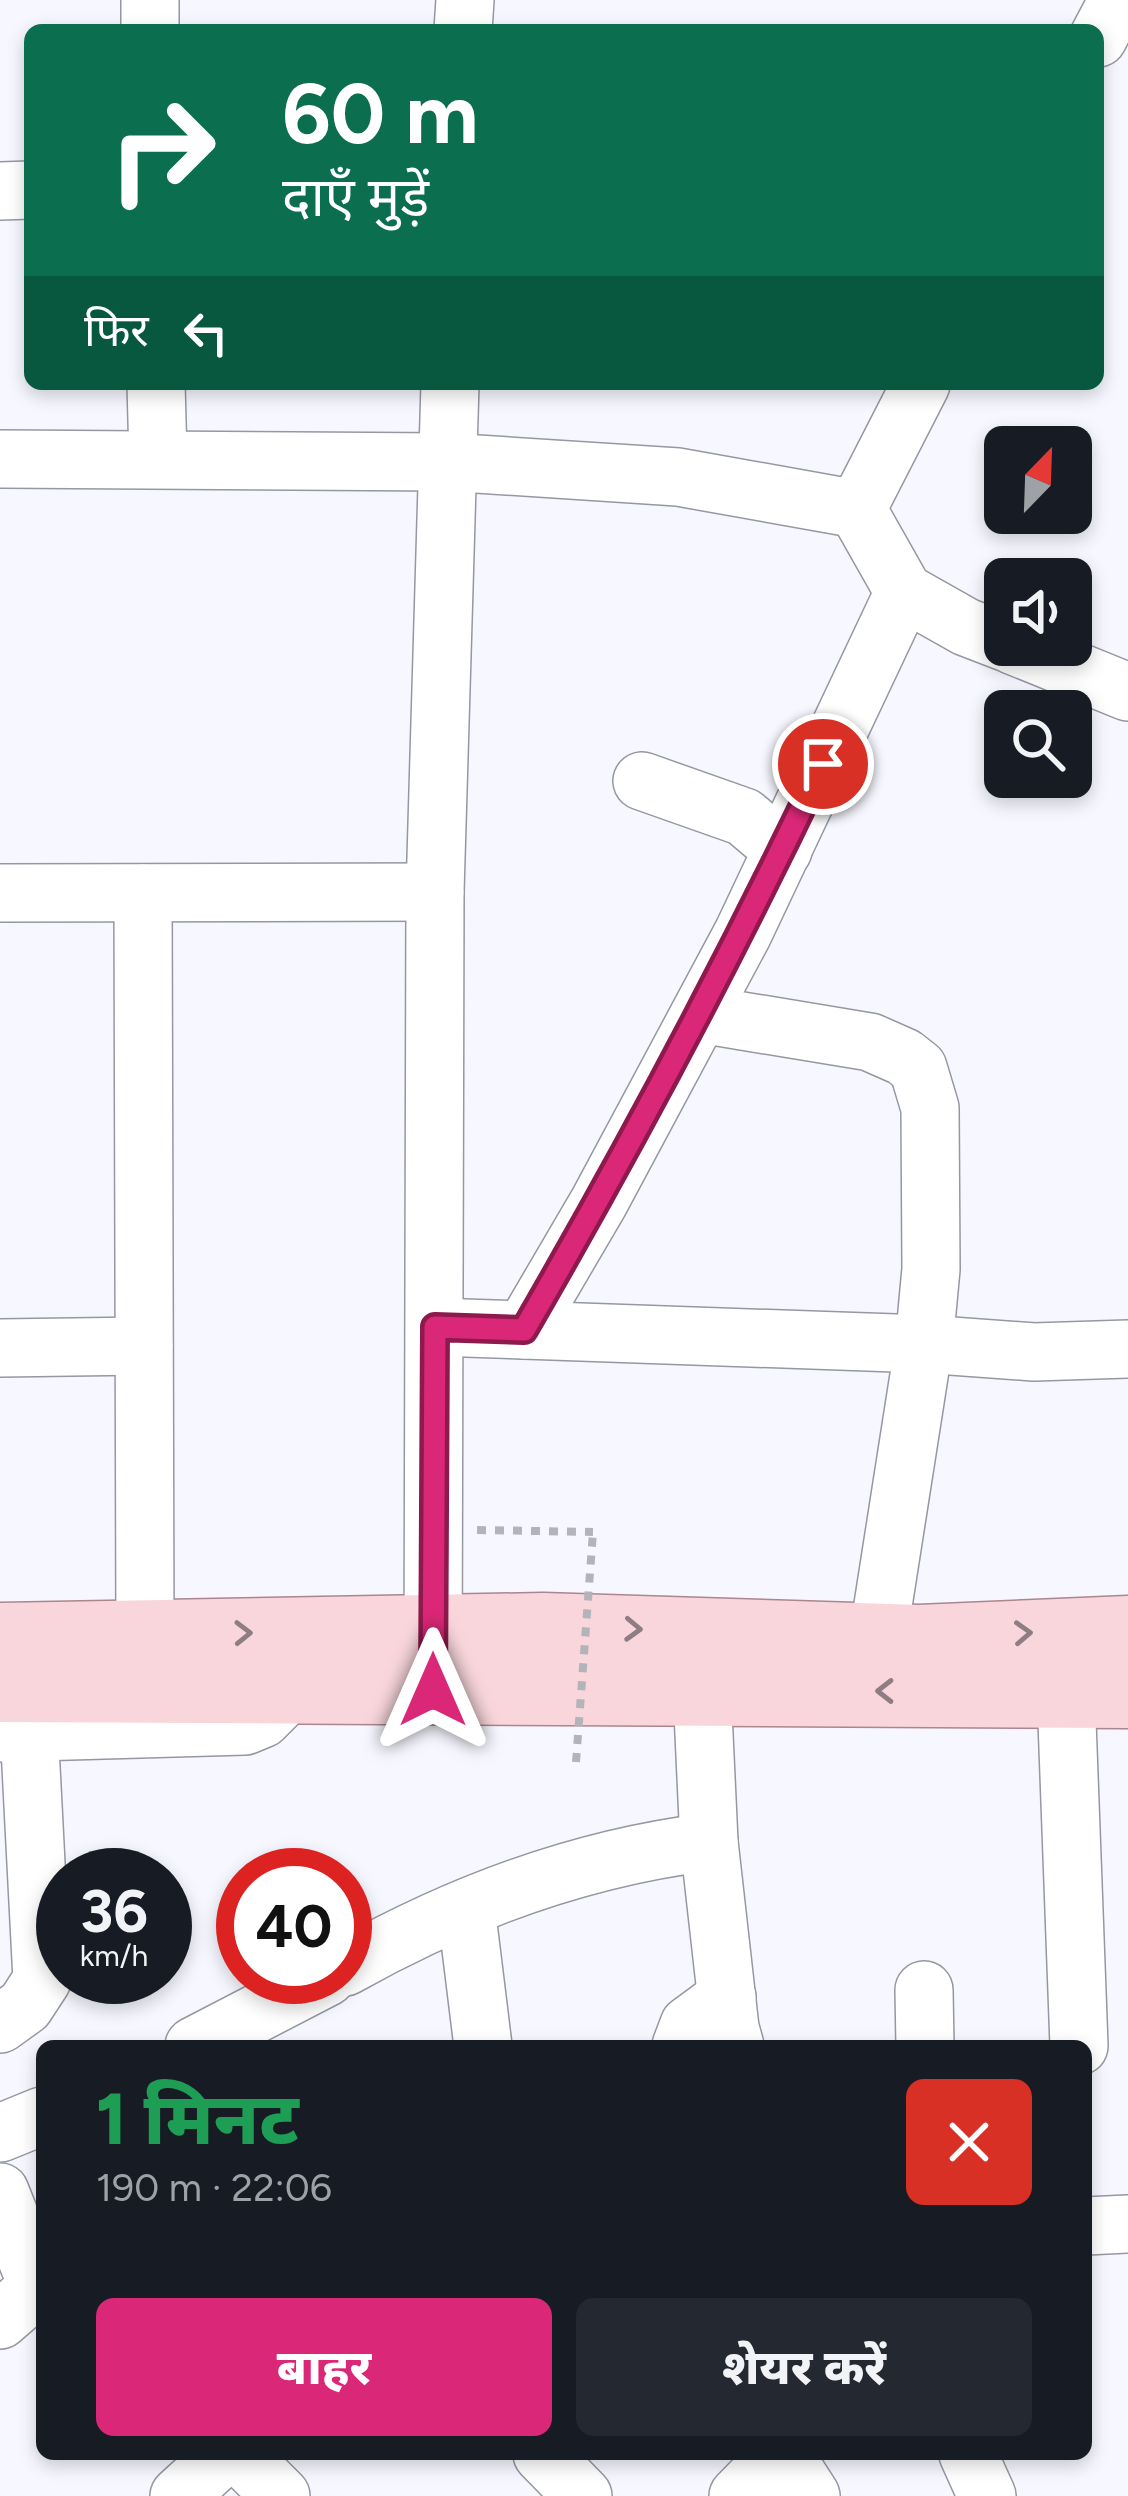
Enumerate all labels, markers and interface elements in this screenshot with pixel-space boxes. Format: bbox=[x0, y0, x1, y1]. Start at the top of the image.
text: 60 m bbox=[282, 63, 478, 164]
icon: right bbox=[84, 72, 240, 228]
text: दाएँ मुड़ें bbox=[282, 165, 429, 230]
icon: left bbox=[173, 300, 239, 366]
text: फिर bbox=[84, 303, 149, 357]
north arrow bbox=[984, 426, 1092, 534]
map controls bbox=[984, 426, 1092, 798]
button: sound bbox=[984, 558, 1092, 666]
button: search bbox=[984, 690, 1092, 798]
pin bbox=[772, 713, 874, 815]
icon: arrive bbox=[790, 731, 856, 797]
one-way arrow bbox=[624, 1615, 643, 1641]
one-way arrow bbox=[1014, 1620, 1033, 1646]
one-way arrow bbox=[234, 1621, 253, 1647]
position arrow bbox=[370, 1627, 496, 1753]
one-way arrow bbox=[875, 1678, 893, 1704]
speed limit sign: 40 bbox=[216, 1848, 372, 2004]
text: 36 bbox=[80, 1875, 148, 1947]
text: km/h bbox=[80, 1937, 148, 1974]
text: 1 मिनट bbox=[96, 2076, 299, 2162]
button: close bbox=[906, 2079, 1032, 2205]
text: 190 m · 22:06 bbox=[96, 2164, 332, 2211]
button: बाहर bbox=[96, 2298, 552, 2436]
button: शेयर करें bbox=[576, 2298, 1032, 2436]

